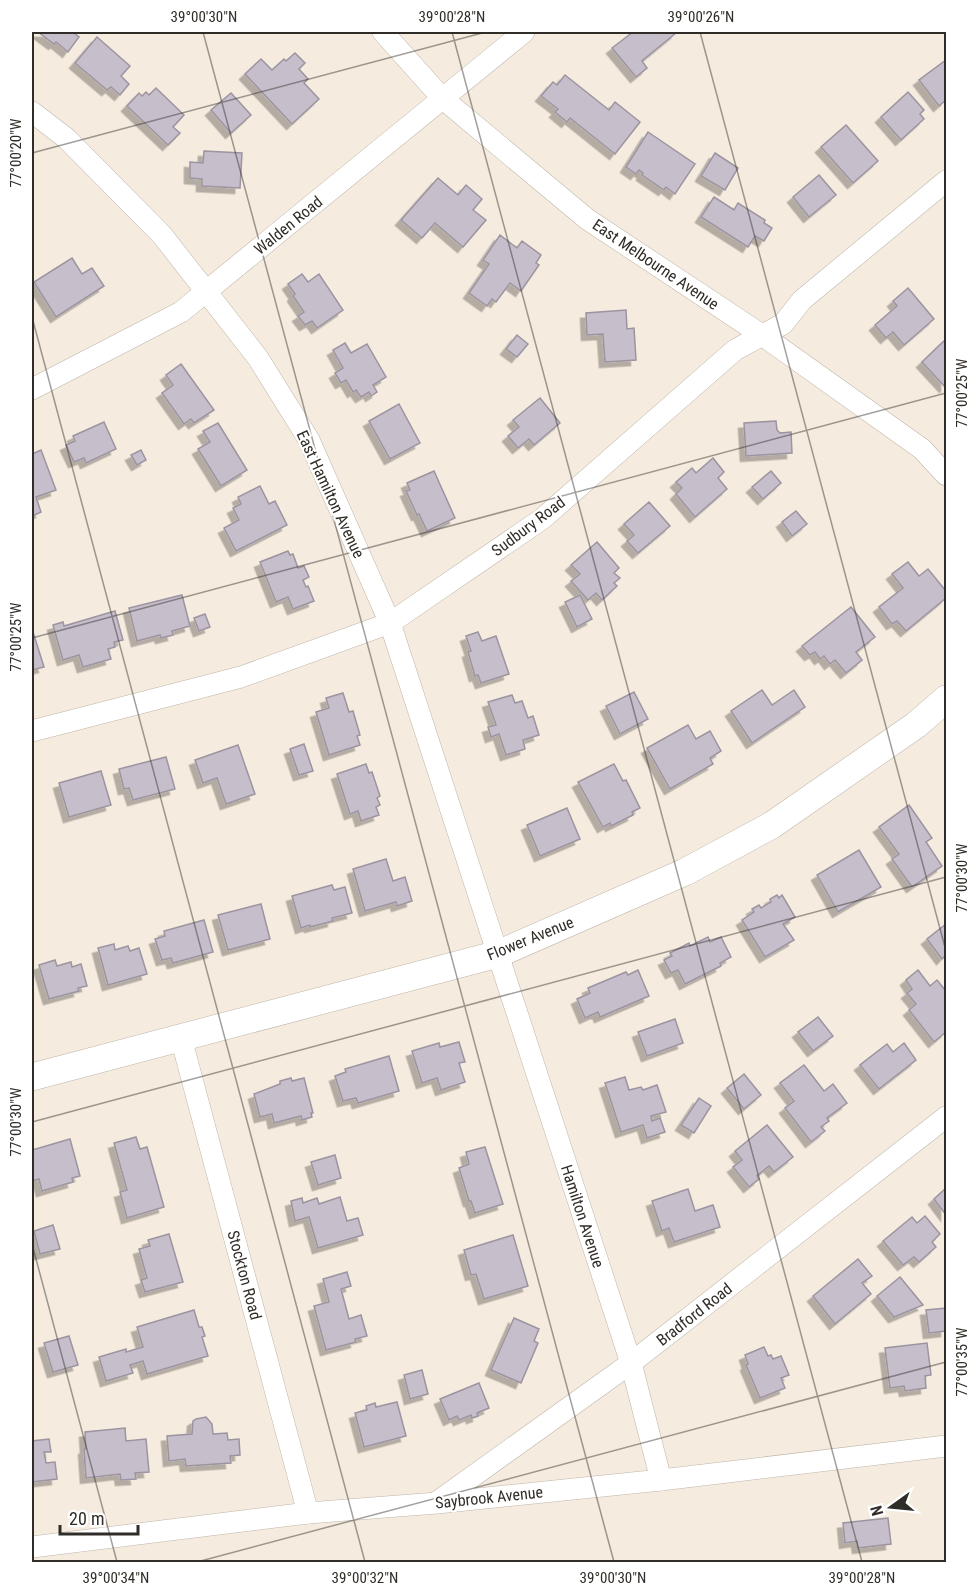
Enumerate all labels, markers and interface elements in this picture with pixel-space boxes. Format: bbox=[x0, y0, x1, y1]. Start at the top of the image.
text: 39°00'30"N bbox=[171, 8, 237, 26]
text: 39°00'28"N bbox=[419, 8, 485, 26]
text: 39°00'26"N bbox=[668, 8, 734, 26]
text: 77°00'20"W bbox=[7, 118, 25, 187]
street label: Walden Road bbox=[250, 192, 326, 259]
street label: East Melbourne Avenue bbox=[589, 215, 722, 314]
text: 77°00'25"W bbox=[953, 358, 971, 427]
street label: East Hamilton Avenue bbox=[293, 427, 368, 561]
street label: Sudbury Road bbox=[488, 493, 569, 560]
text: 77°00'25"W bbox=[7, 602, 25, 671]
text: 77°00'30"W bbox=[953, 843, 971, 912]
street label: Flower Avenue bbox=[484, 912, 576, 964]
text: 77°00'30"W bbox=[7, 1087, 25, 1156]
street label: Hamilton Avenue bbox=[557, 1162, 608, 1270]
street label: Stockton Road bbox=[223, 1228, 266, 1322]
street label: Bradford Road bbox=[653, 1279, 736, 1350]
text: 77°00'35"W bbox=[953, 1327, 971, 1396]
north arrow bbox=[861, 1477, 921, 1537]
street label: Saybrook Avenue bbox=[434, 1482, 544, 1513]
scale bar bbox=[60, 1498, 138, 1536]
text: N bbox=[867, 1504, 887, 1518]
text: 20 m bbox=[69, 1508, 104, 1529]
text: 39°00'34"N bbox=[83, 1569, 149, 1587]
text: 39°00'32"N bbox=[332, 1569, 398, 1587]
text: 39°00'30"N bbox=[580, 1569, 646, 1587]
text: 39°00'28"N bbox=[829, 1569, 895, 1587]

